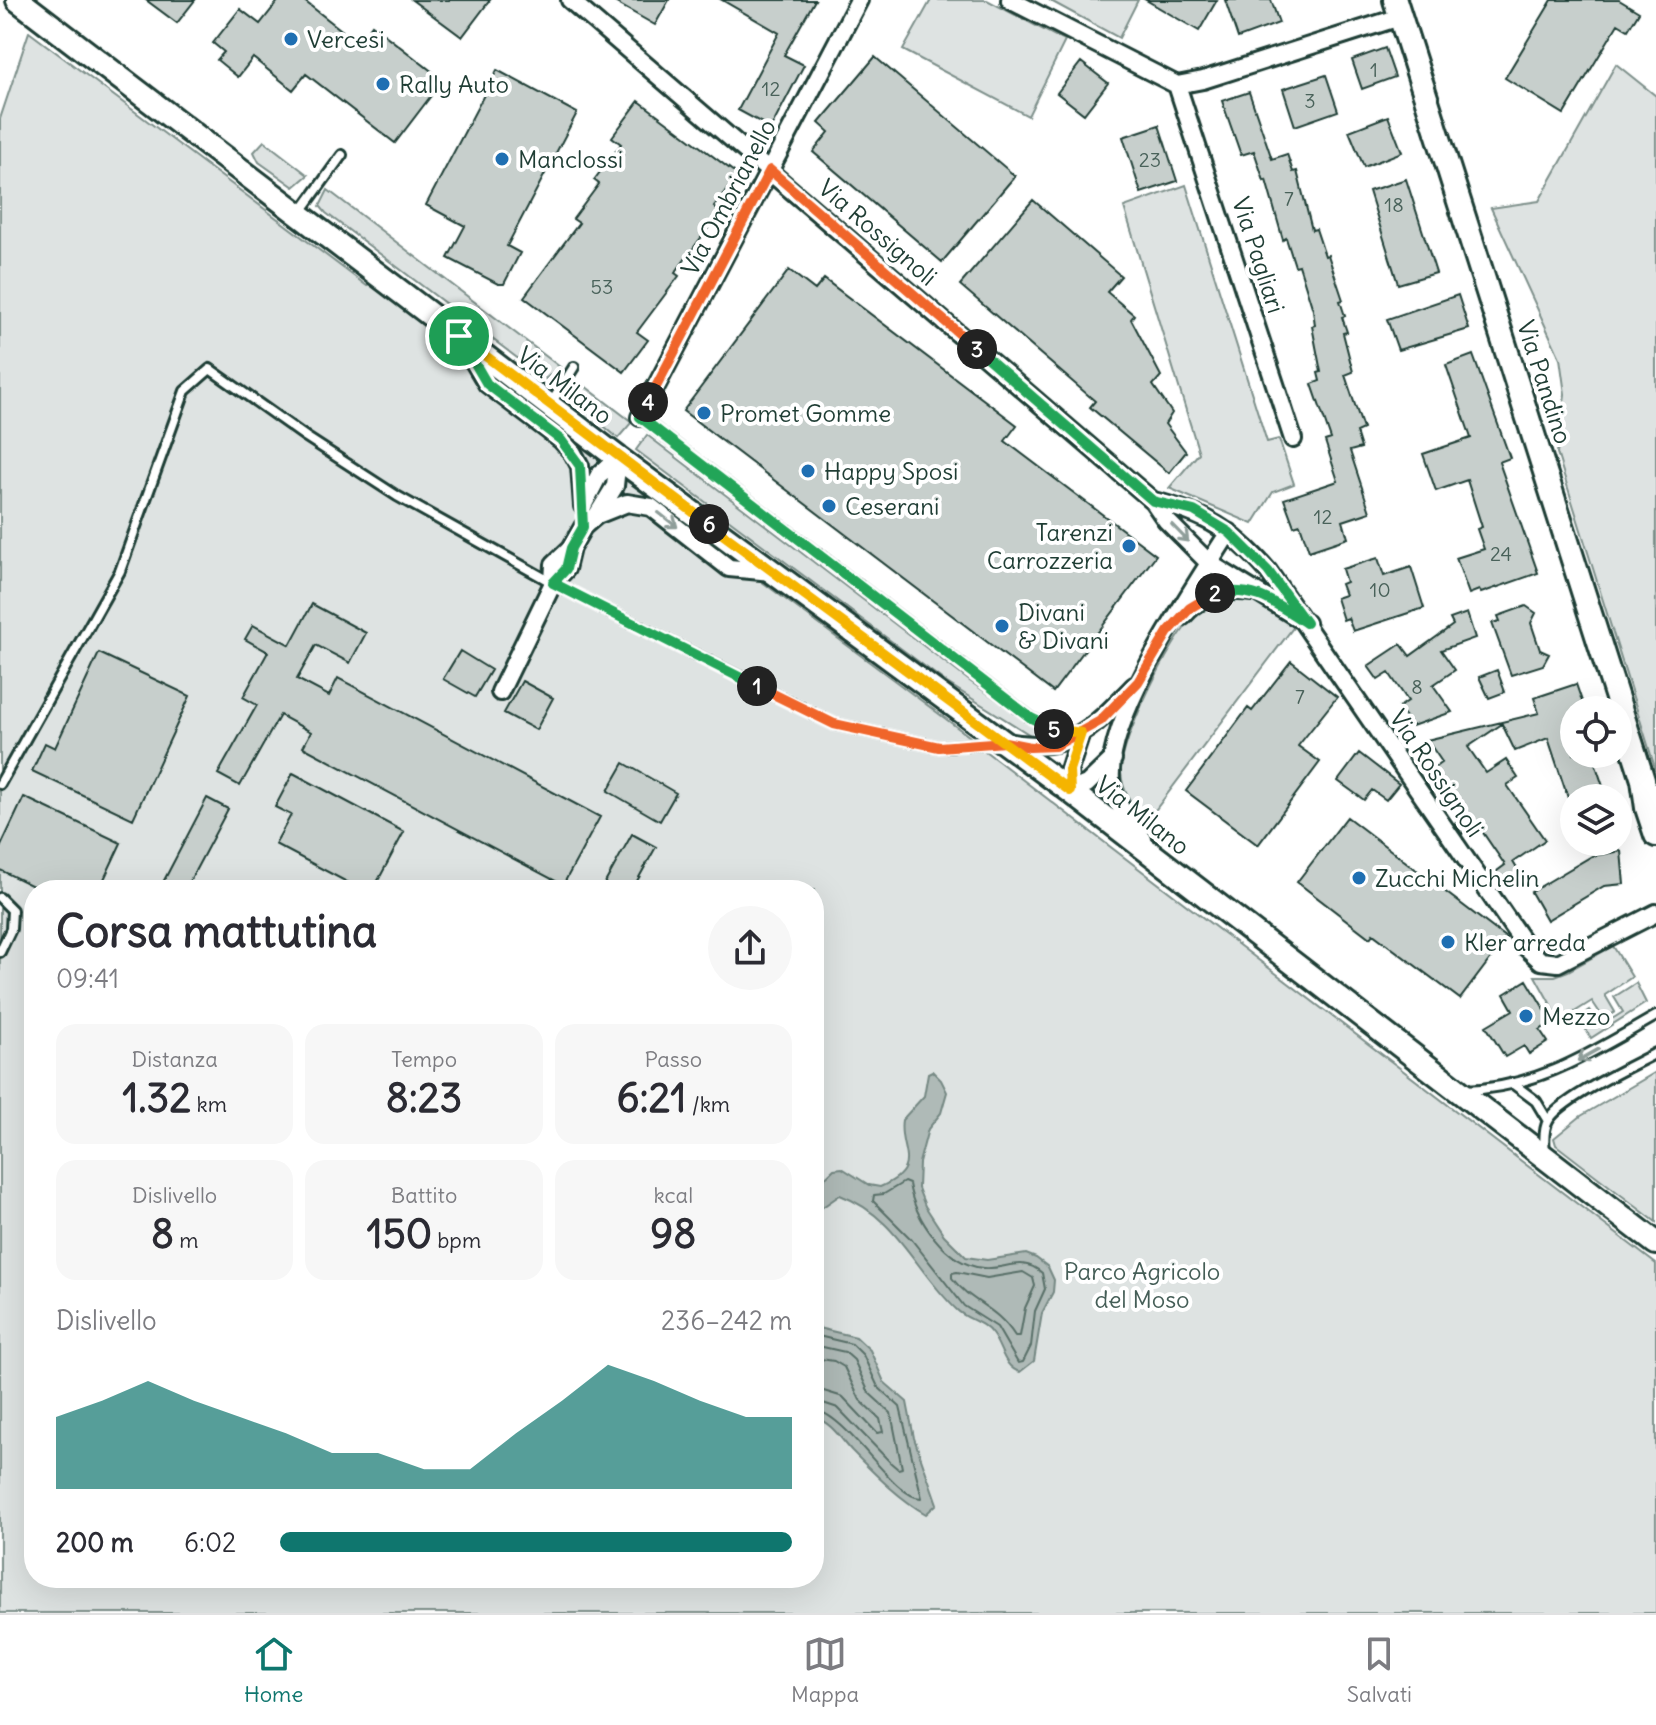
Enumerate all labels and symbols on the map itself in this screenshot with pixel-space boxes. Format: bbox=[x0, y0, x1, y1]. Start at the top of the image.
place label: Vercesi bbox=[307, 24, 385, 54]
marker: Vercesi bbox=[282, 30, 300, 48]
house number: 1 bbox=[1370, 57, 1378, 82]
place label: Rally Auto bbox=[399, 69, 509, 99]
marker: Rally Auto bbox=[374, 75, 392, 93]
house number: 12 bbox=[762, 76, 780, 101]
house number: 3 bbox=[1304, 88, 1316, 113]
street label: Via Ombrianello bbox=[674, 114, 782, 280]
place label: Manclossi bbox=[518, 144, 623, 174]
house number: 23 bbox=[1139, 147, 1161, 172]
marker: Manclossi bbox=[493, 150, 511, 168]
street label: Via Rossignoli bbox=[813, 172, 943, 292]
house number: 7 bbox=[1284, 186, 1294, 211]
house number: 18 bbox=[1384, 192, 1404, 217]
street label: Via Pagliari bbox=[1226, 193, 1292, 317]
house number: 53 bbox=[591, 274, 613, 299]
pin bbox=[425, 302, 493, 370]
street label: Via Pandino bbox=[1511, 316, 1579, 448]
pin: 3 bbox=[957, 329, 997, 369]
street label: Via Milano bbox=[512, 340, 618, 430]
pin: 4 bbox=[628, 382, 668, 422]
place label: Promet Gomme bbox=[720, 398, 891, 428]
marker: Promet Gomme bbox=[695, 404, 713, 422]
place label: Happy Sposi bbox=[824, 456, 958, 486]
marker: Happy Sposi bbox=[799, 462, 817, 480]
place label: Ceserani bbox=[845, 491, 939, 521]
marker: Ceserani bbox=[820, 497, 838, 515]
pin: 6 bbox=[689, 504, 729, 544]
house number: 12 bbox=[1314, 504, 1332, 529]
one-way arrow bbox=[657, 512, 678, 529]
place label: Tarenzi Carrozzeria bbox=[987, 517, 1113, 575]
one-way arrow bbox=[1170, 523, 1189, 543]
marker: Tarenzi Carrozzeria bbox=[1120, 537, 1138, 555]
house number: 24 bbox=[1490, 541, 1512, 566]
pin: 2 bbox=[1195, 573, 1235, 613]
house number: 10 bbox=[1369, 577, 1391, 602]
place label: Divani & Divani bbox=[1018, 597, 1109, 655]
marker: Divani & Divani bbox=[993, 617, 1011, 635]
pin: 1 bbox=[737, 666, 777, 706]
house number: 8 bbox=[1411, 674, 1423, 699]
house number: 7 bbox=[1295, 684, 1305, 709]
street label: Via Rossignoli bbox=[1383, 704, 1491, 842]
pin: 5 bbox=[1034, 709, 1074, 749]
street label: Via Milano bbox=[1090, 769, 1196, 861]
place label: Zucchi Michelin bbox=[1375, 863, 1540, 893]
marker: Zucchi Michelin bbox=[1350, 869, 1368, 887]
place label: Kler arreda bbox=[1464, 927, 1586, 957]
marker: Kler arreda bbox=[1439, 933, 1457, 951]
place label: Mezzo bbox=[1542, 1001, 1610, 1031]
marker: Mezzo bbox=[1517, 1007, 1535, 1025]
one-way arrow bbox=[1577, 1047, 1600, 1063]
park label: Parco Agricolo del Moso bbox=[1064, 1256, 1220, 1314]

